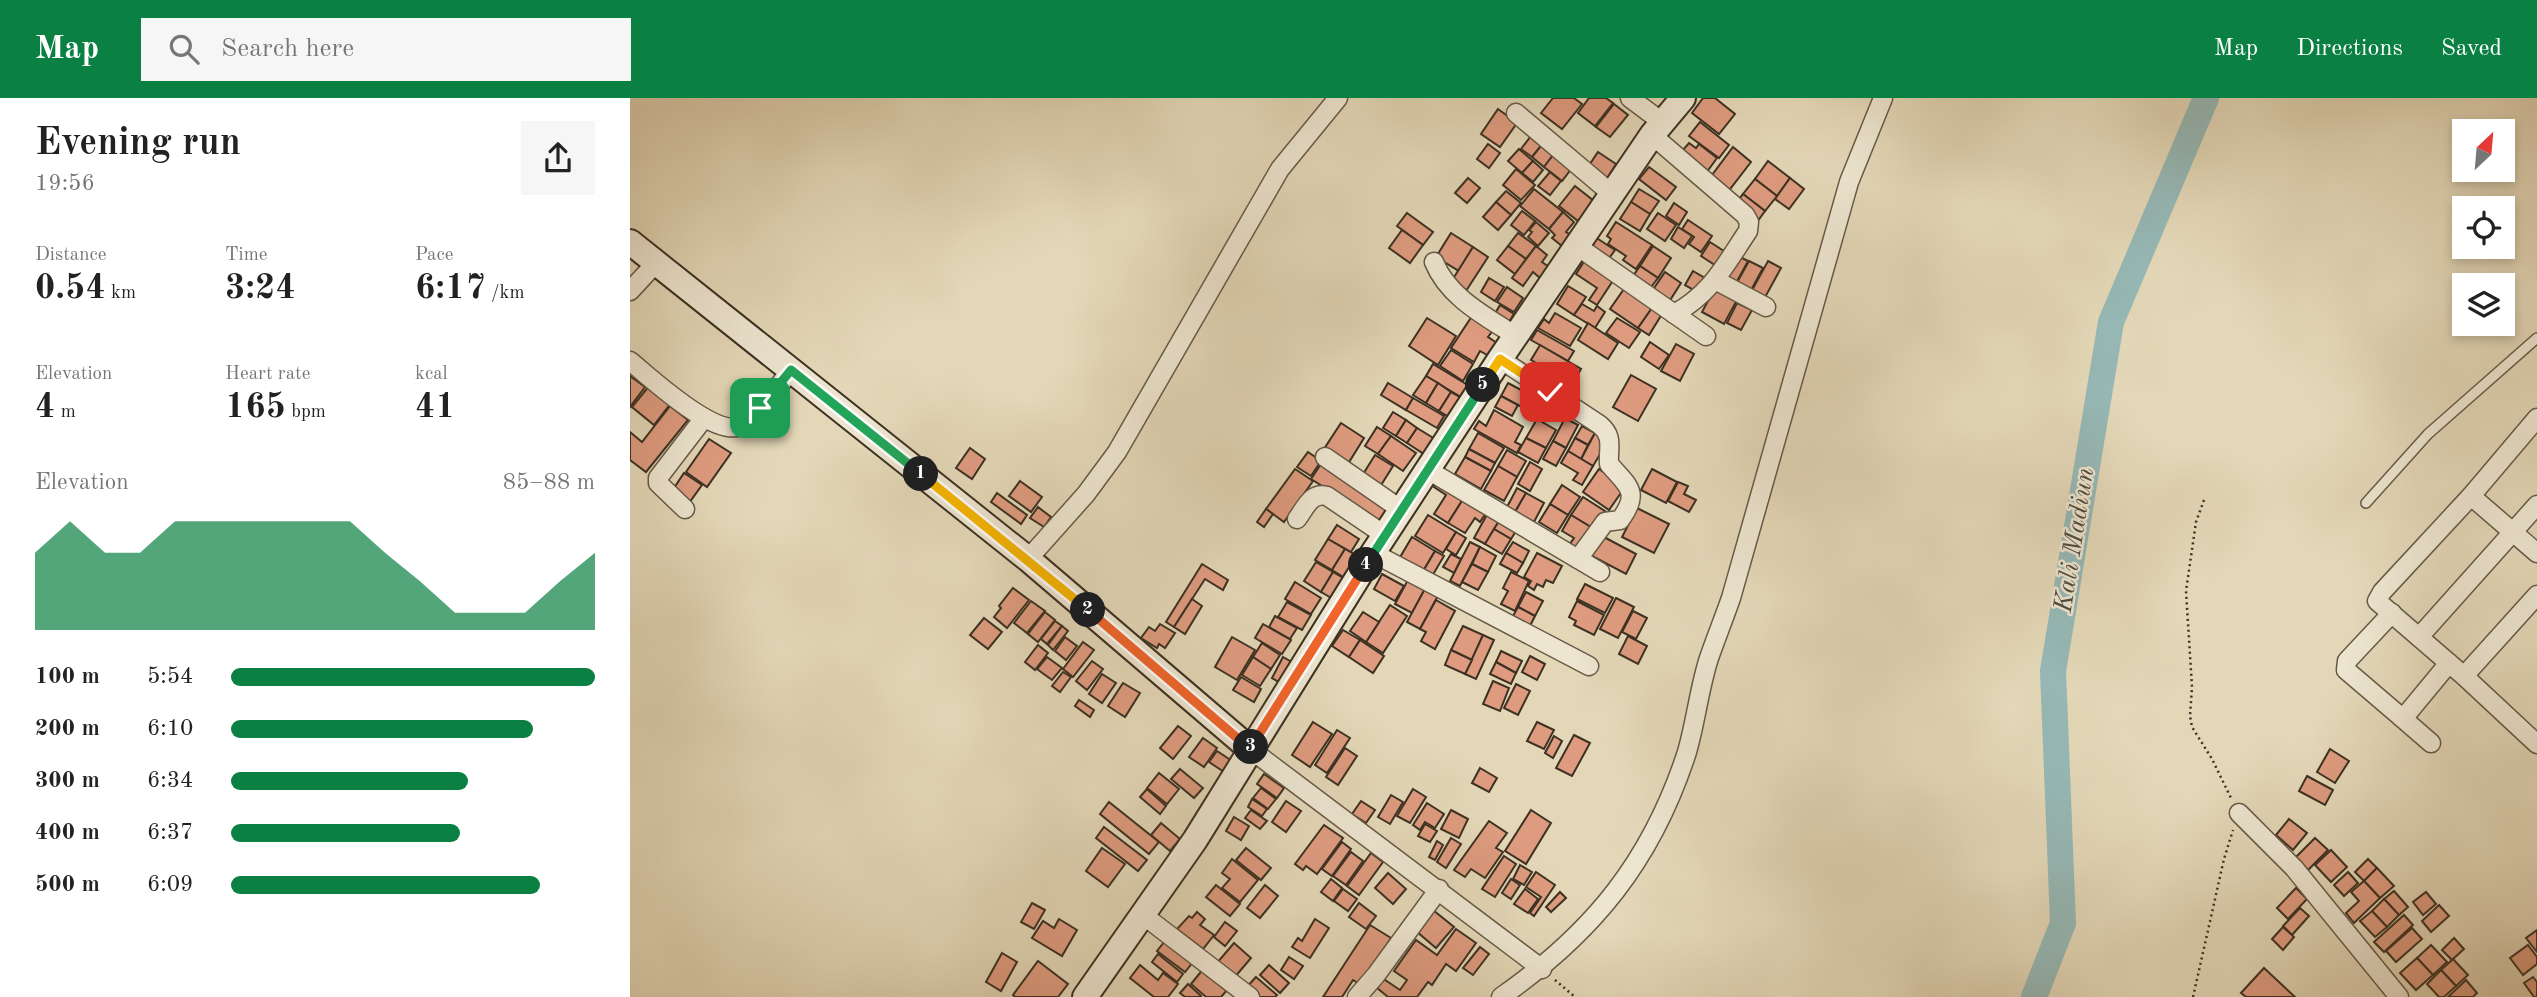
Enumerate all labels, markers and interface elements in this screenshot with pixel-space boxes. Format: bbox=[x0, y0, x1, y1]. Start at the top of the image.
search box bbox=[141, 18, 631, 81]
icon: search bbox=[165, 30, 203, 68]
text: Map bbox=[35, 33, 99, 66]
text: Search here bbox=[221, 36, 354, 62]
text: Map bbox=[2214, 37, 2258, 61]
text: Directions bbox=[2296, 37, 2403, 61]
text: Saved bbox=[2441, 37, 2502, 61]
north arrow bbox=[2452, 119, 2515, 182]
map controls bbox=[2452, 119, 2515, 336]
button: share bbox=[521, 121, 595, 195]
text: Evening run bbox=[35, 125, 241, 163]
text: 19:56 bbox=[35, 172, 95, 195]
button: locate bbox=[2452, 196, 2515, 259]
text: Distance bbox=[35, 246, 107, 265]
text: Time bbox=[225, 246, 268, 265]
text: Pace bbox=[415, 246, 454, 265]
text: 0.54 bbox=[35, 271, 106, 306]
text: 3:24 bbox=[225, 271, 296, 306]
text: 6:17 bbox=[415, 271, 486, 306]
button: layers bbox=[2452, 273, 2515, 336]
text: km bbox=[106, 284, 136, 303]
text: /km bbox=[486, 284, 525, 303]
pin bbox=[1520, 362, 1580, 422]
text: Elevation bbox=[35, 365, 112, 384]
text: Heart rate bbox=[225, 365, 310, 384]
text: kcal bbox=[415, 365, 448, 384]
pin: 5 bbox=[1466, 368, 1500, 402]
icon: check bbox=[1531, 373, 1569, 411]
text: 5 bbox=[1477, 375, 1488, 394]
pin bbox=[730, 378, 790, 438]
icon: arrive bbox=[741, 389, 779, 427]
text: 4 bbox=[35, 390, 55, 425]
text: 165 bbox=[225, 390, 286, 425]
text: 41 bbox=[415, 390, 456, 425]
text: m bbox=[55, 403, 76, 422]
text: bpm bbox=[286, 403, 326, 422]
pin: 1 bbox=[904, 456, 938, 492]
text: 1 bbox=[915, 464, 926, 483]
water label: Kali Madiun bbox=[2051, 465, 2099, 615]
text: Elevation bbox=[35, 471, 129, 494]
text: 85–88 m bbox=[503, 471, 595, 494]
pin: 4 bbox=[1348, 547, 1384, 582]
text: 4 bbox=[1360, 555, 1371, 574]
pin: 2 bbox=[1070, 592, 1106, 628]
text: 2 bbox=[1082, 600, 1093, 619]
text: 100 m bbox=[35, 665, 100, 688]
text: 5:54 bbox=[147, 665, 193, 688]
text: 200 m bbox=[35, 717, 100, 740]
text: 6:10 bbox=[147, 717, 193, 740]
pin: 3 bbox=[1234, 730, 1268, 764]
text: 3 bbox=[1245, 737, 1256, 756]
text: 300 m bbox=[35, 769, 100, 792]
text: 6:34 bbox=[147, 769, 193, 792]
text: 400 m bbox=[35, 821, 100, 844]
text: 6:37 bbox=[147, 821, 193, 844]
text: 500 m bbox=[35, 873, 100, 896]
text: 6:09 bbox=[147, 873, 193, 896]

